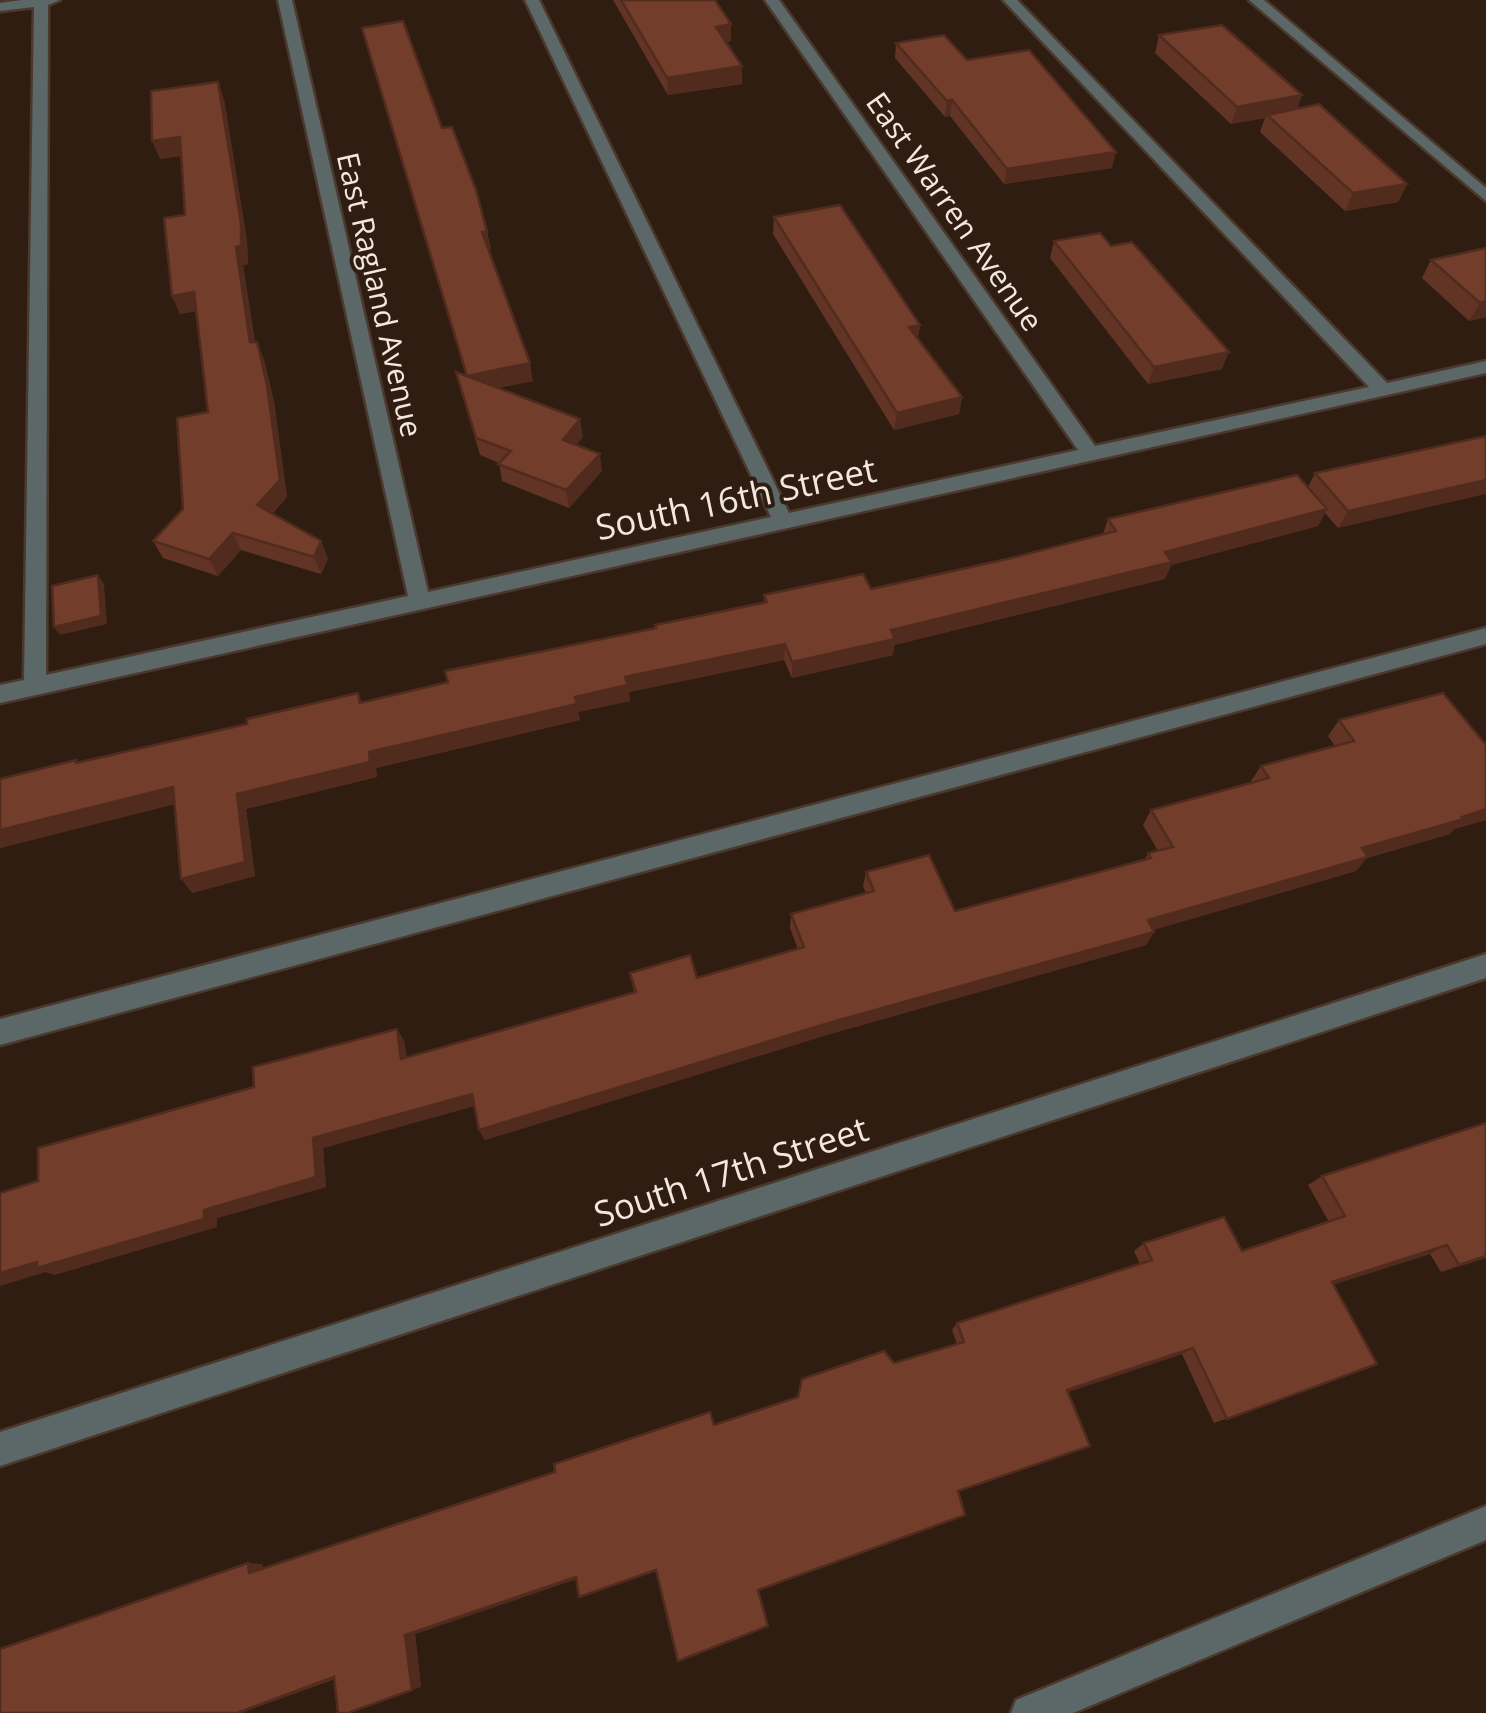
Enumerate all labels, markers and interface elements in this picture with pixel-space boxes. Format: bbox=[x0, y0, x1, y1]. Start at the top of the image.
street label: East Warren Avenue bbox=[857, 84, 1053, 339]
street label: East Ragland Avenue bbox=[328, 148, 433, 441]
street label: South 16th Street bbox=[591, 445, 880, 550]
street label: South 17th Street bbox=[587, 1104, 874, 1237]

